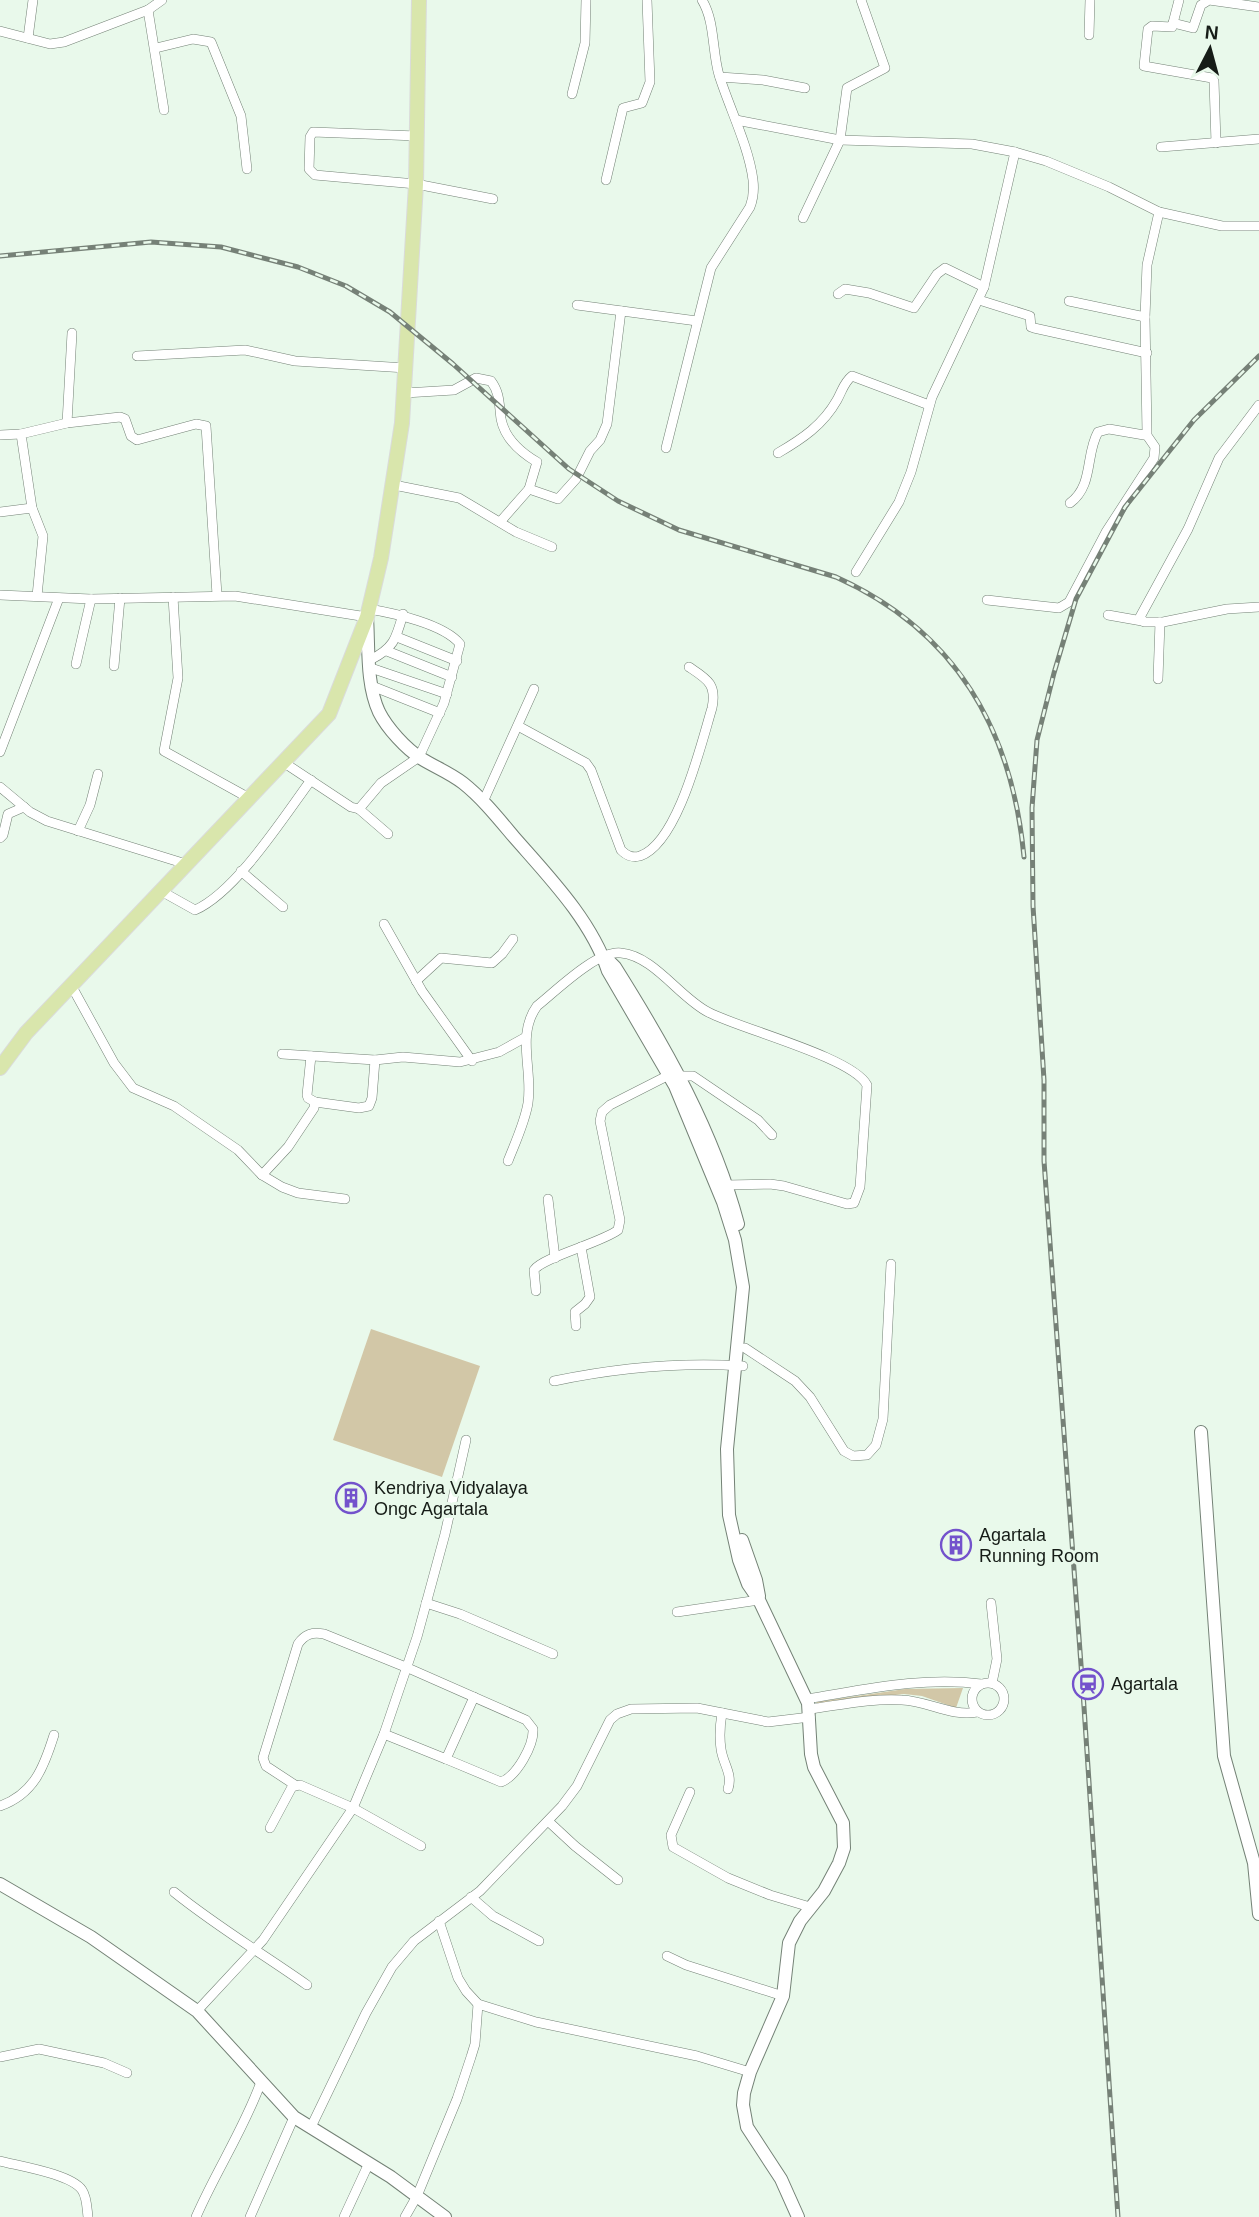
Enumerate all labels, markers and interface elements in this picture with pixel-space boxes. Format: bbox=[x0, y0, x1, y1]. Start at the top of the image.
north arrow bbox=[1175, 14, 1245, 84]
text: N bbox=[1204, 21, 1220, 44]
place label: Kendriya Vidyalaya Ongc Agartala bbox=[374, 1478, 529, 1519]
building icon: Kendriya Vidyalaya Ongc Agartala bbox=[334, 1481, 368, 1515]
place label: Agartala Running Room bbox=[979, 1525, 1099, 1566]
building icon: Agartala Running Room bbox=[939, 1528, 973, 1562]
station icon: Agartala bbox=[1071, 1667, 1105, 1701]
place label: Agartala bbox=[1111, 1674, 1179, 1694]

